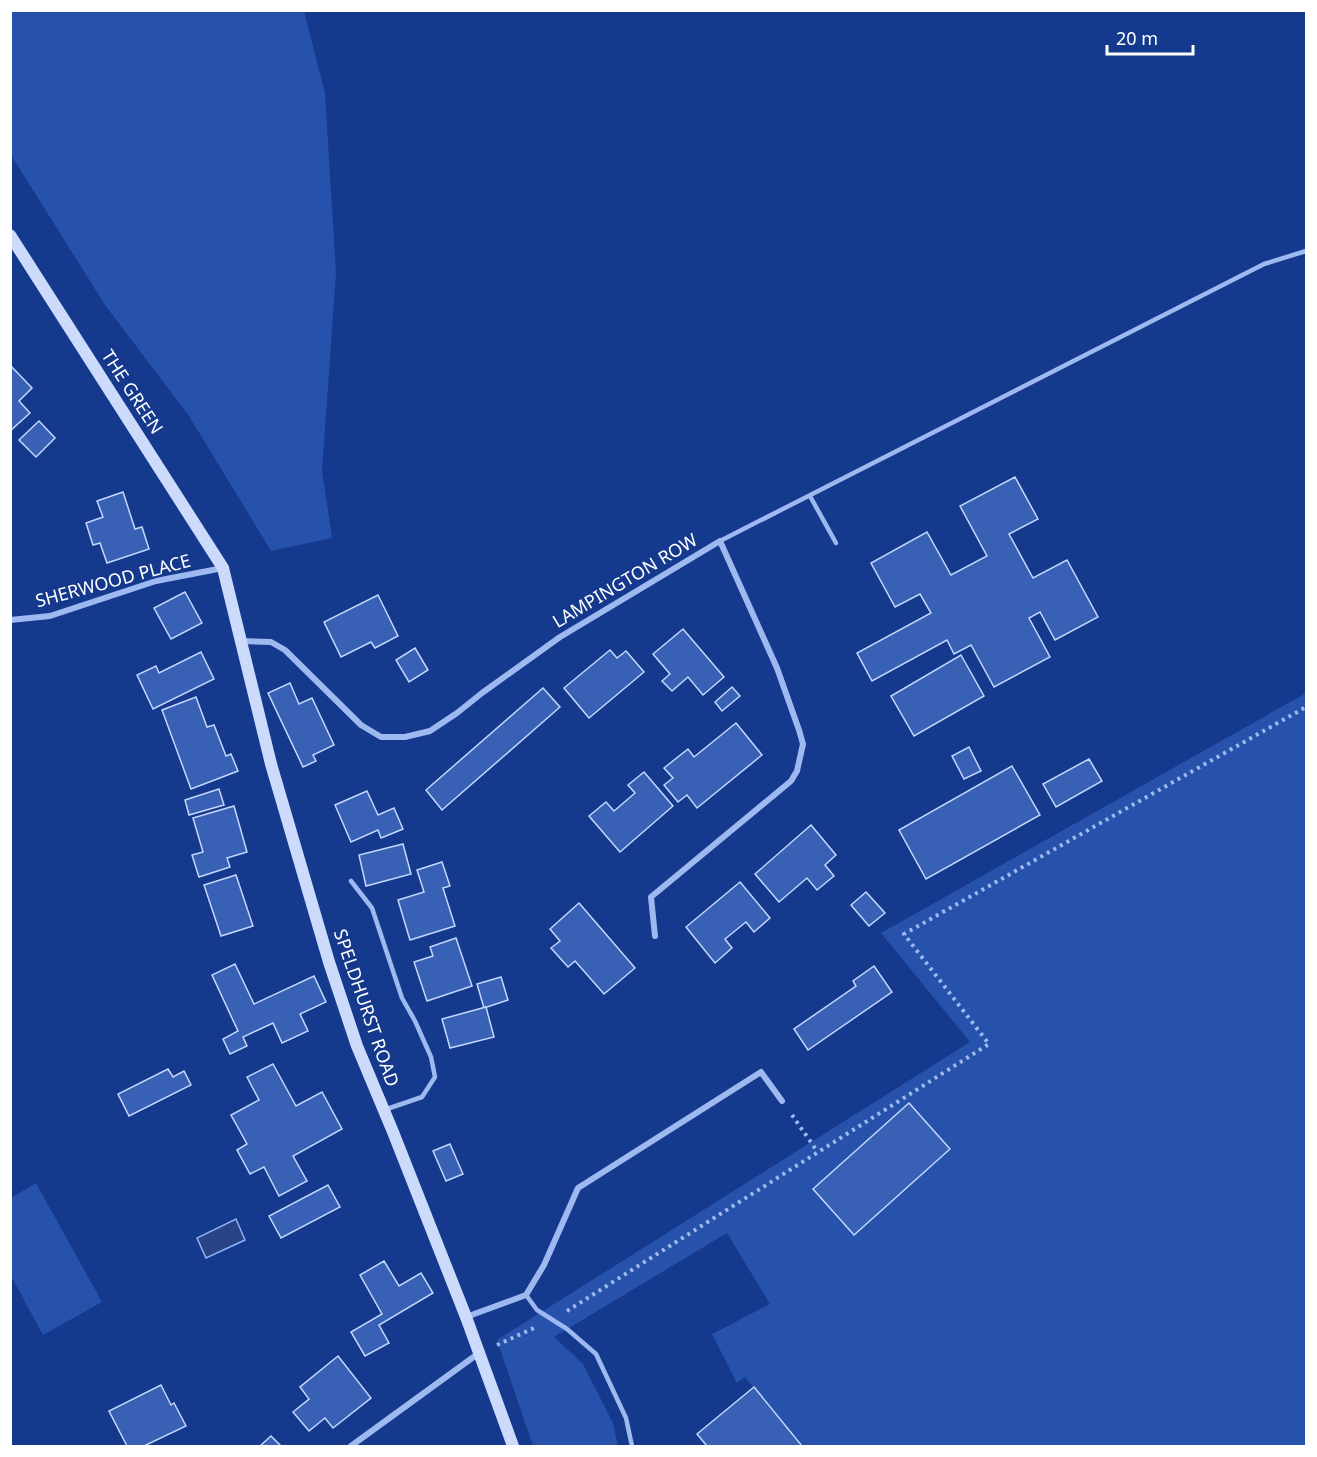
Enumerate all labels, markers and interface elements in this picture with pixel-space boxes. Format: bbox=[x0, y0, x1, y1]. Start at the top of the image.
scale bar bbox=[1107, 18, 1192, 56]
text: 20 m bbox=[1116, 26, 1158, 50]
street label: THE GREEN bbox=[97, 345, 169, 438]
street label: LAMPINGTON ROW bbox=[548, 527, 702, 633]
street label: SHERWOOD PLACE bbox=[32, 548, 193, 612]
street label: SPELDHURST ROAD bbox=[329, 926, 405, 1090]

